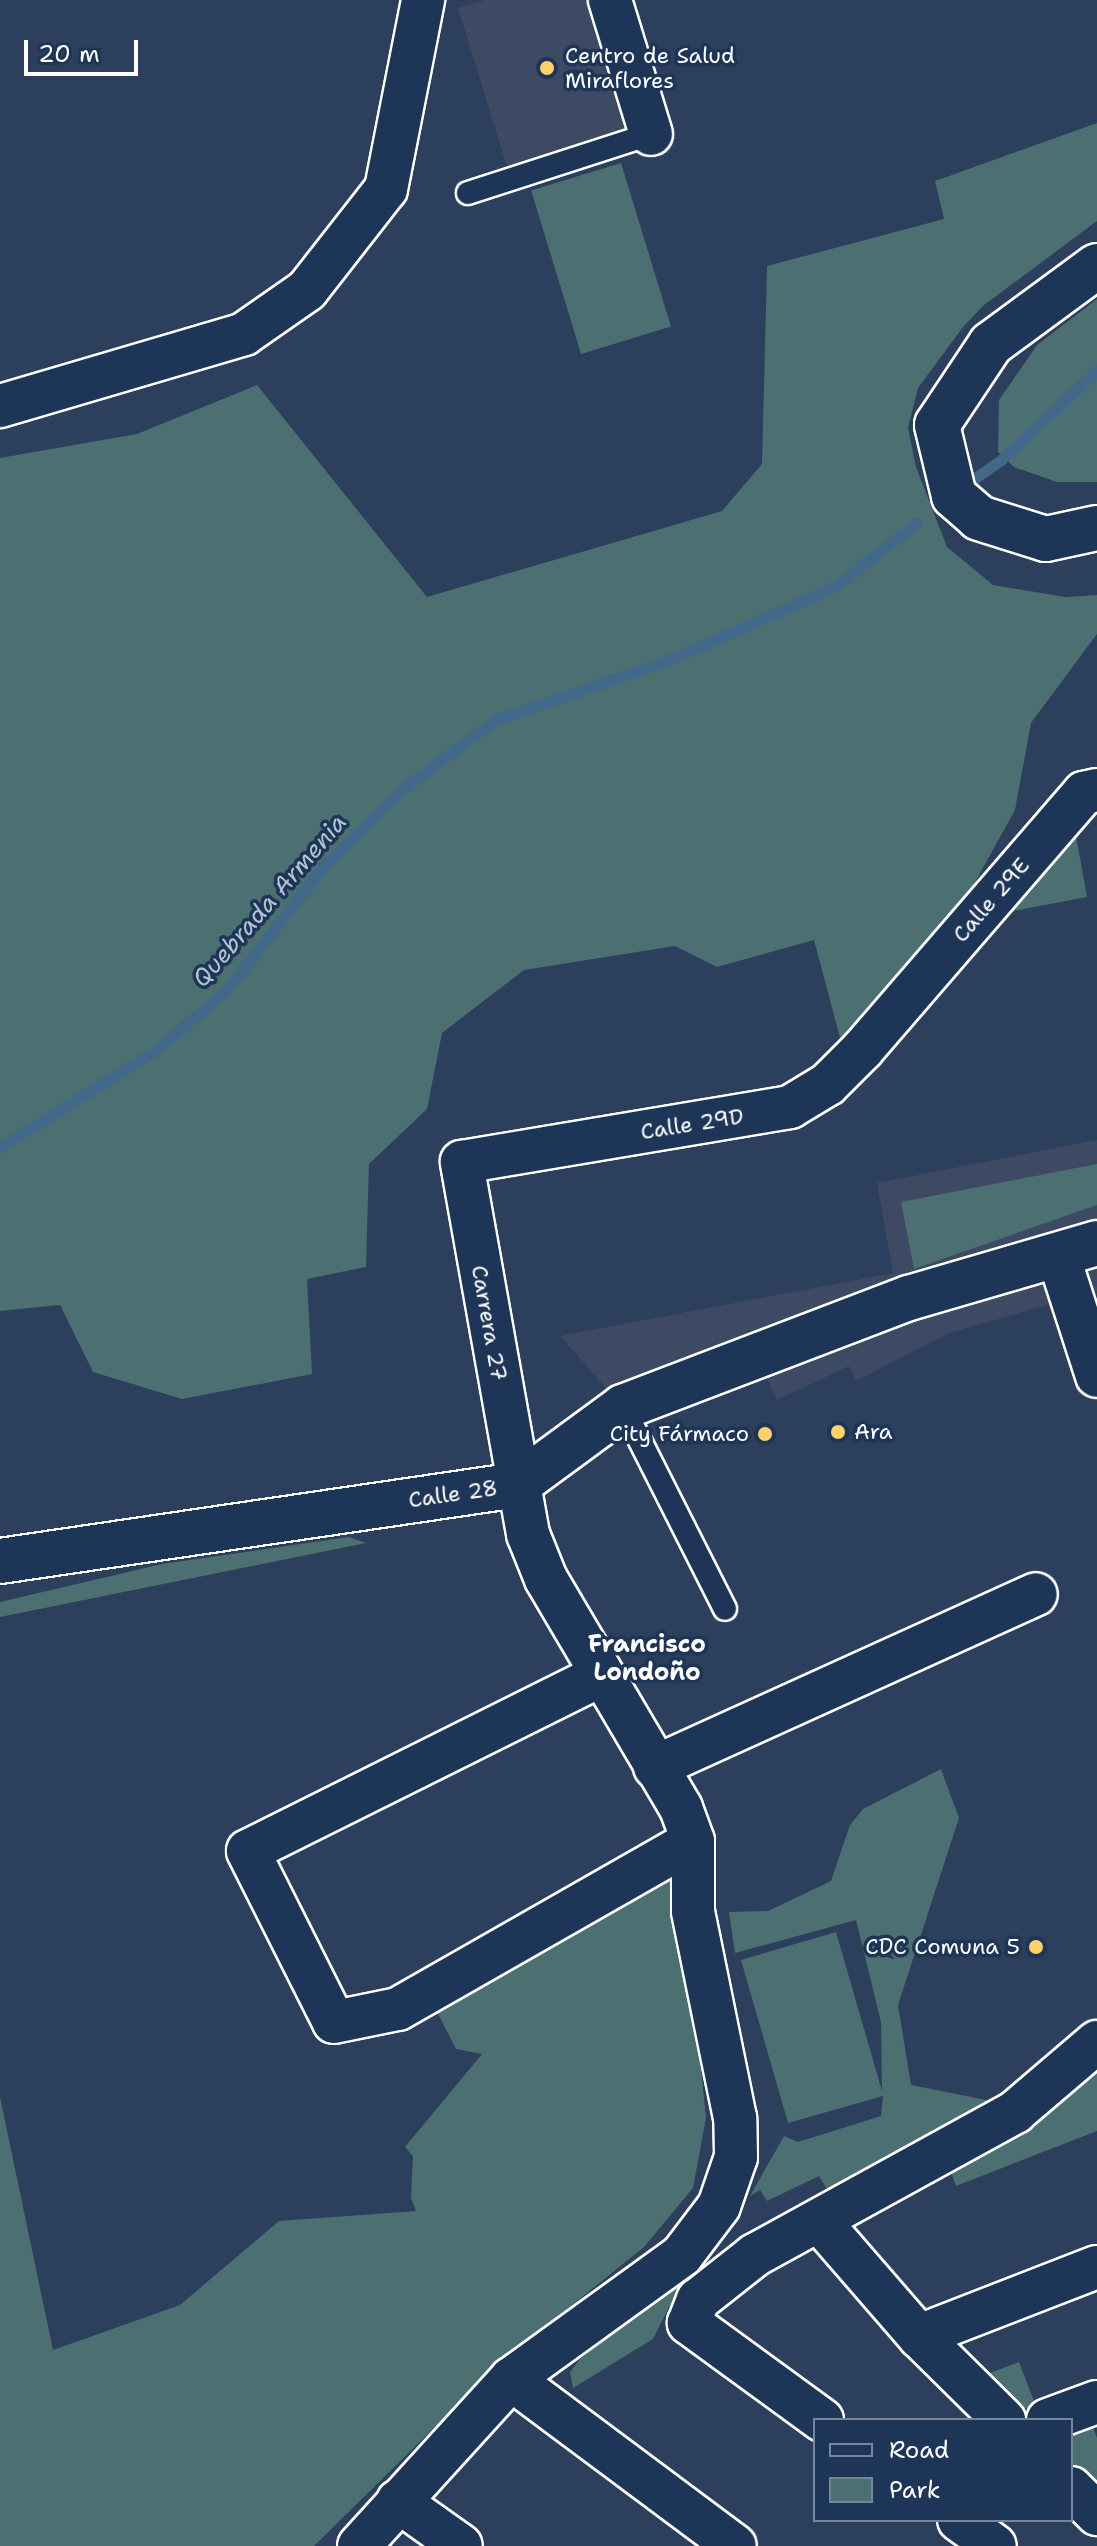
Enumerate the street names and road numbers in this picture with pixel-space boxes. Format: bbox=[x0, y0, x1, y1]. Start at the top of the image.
street label: Calle 29E bbox=[947, 852, 1035, 948]
street label: Calle 29D bbox=[639, 1103, 745, 1145]
street label: Carrera 27 bbox=[466, 1263, 512, 1383]
street label: Calle 28 bbox=[407, 1475, 499, 1513]

